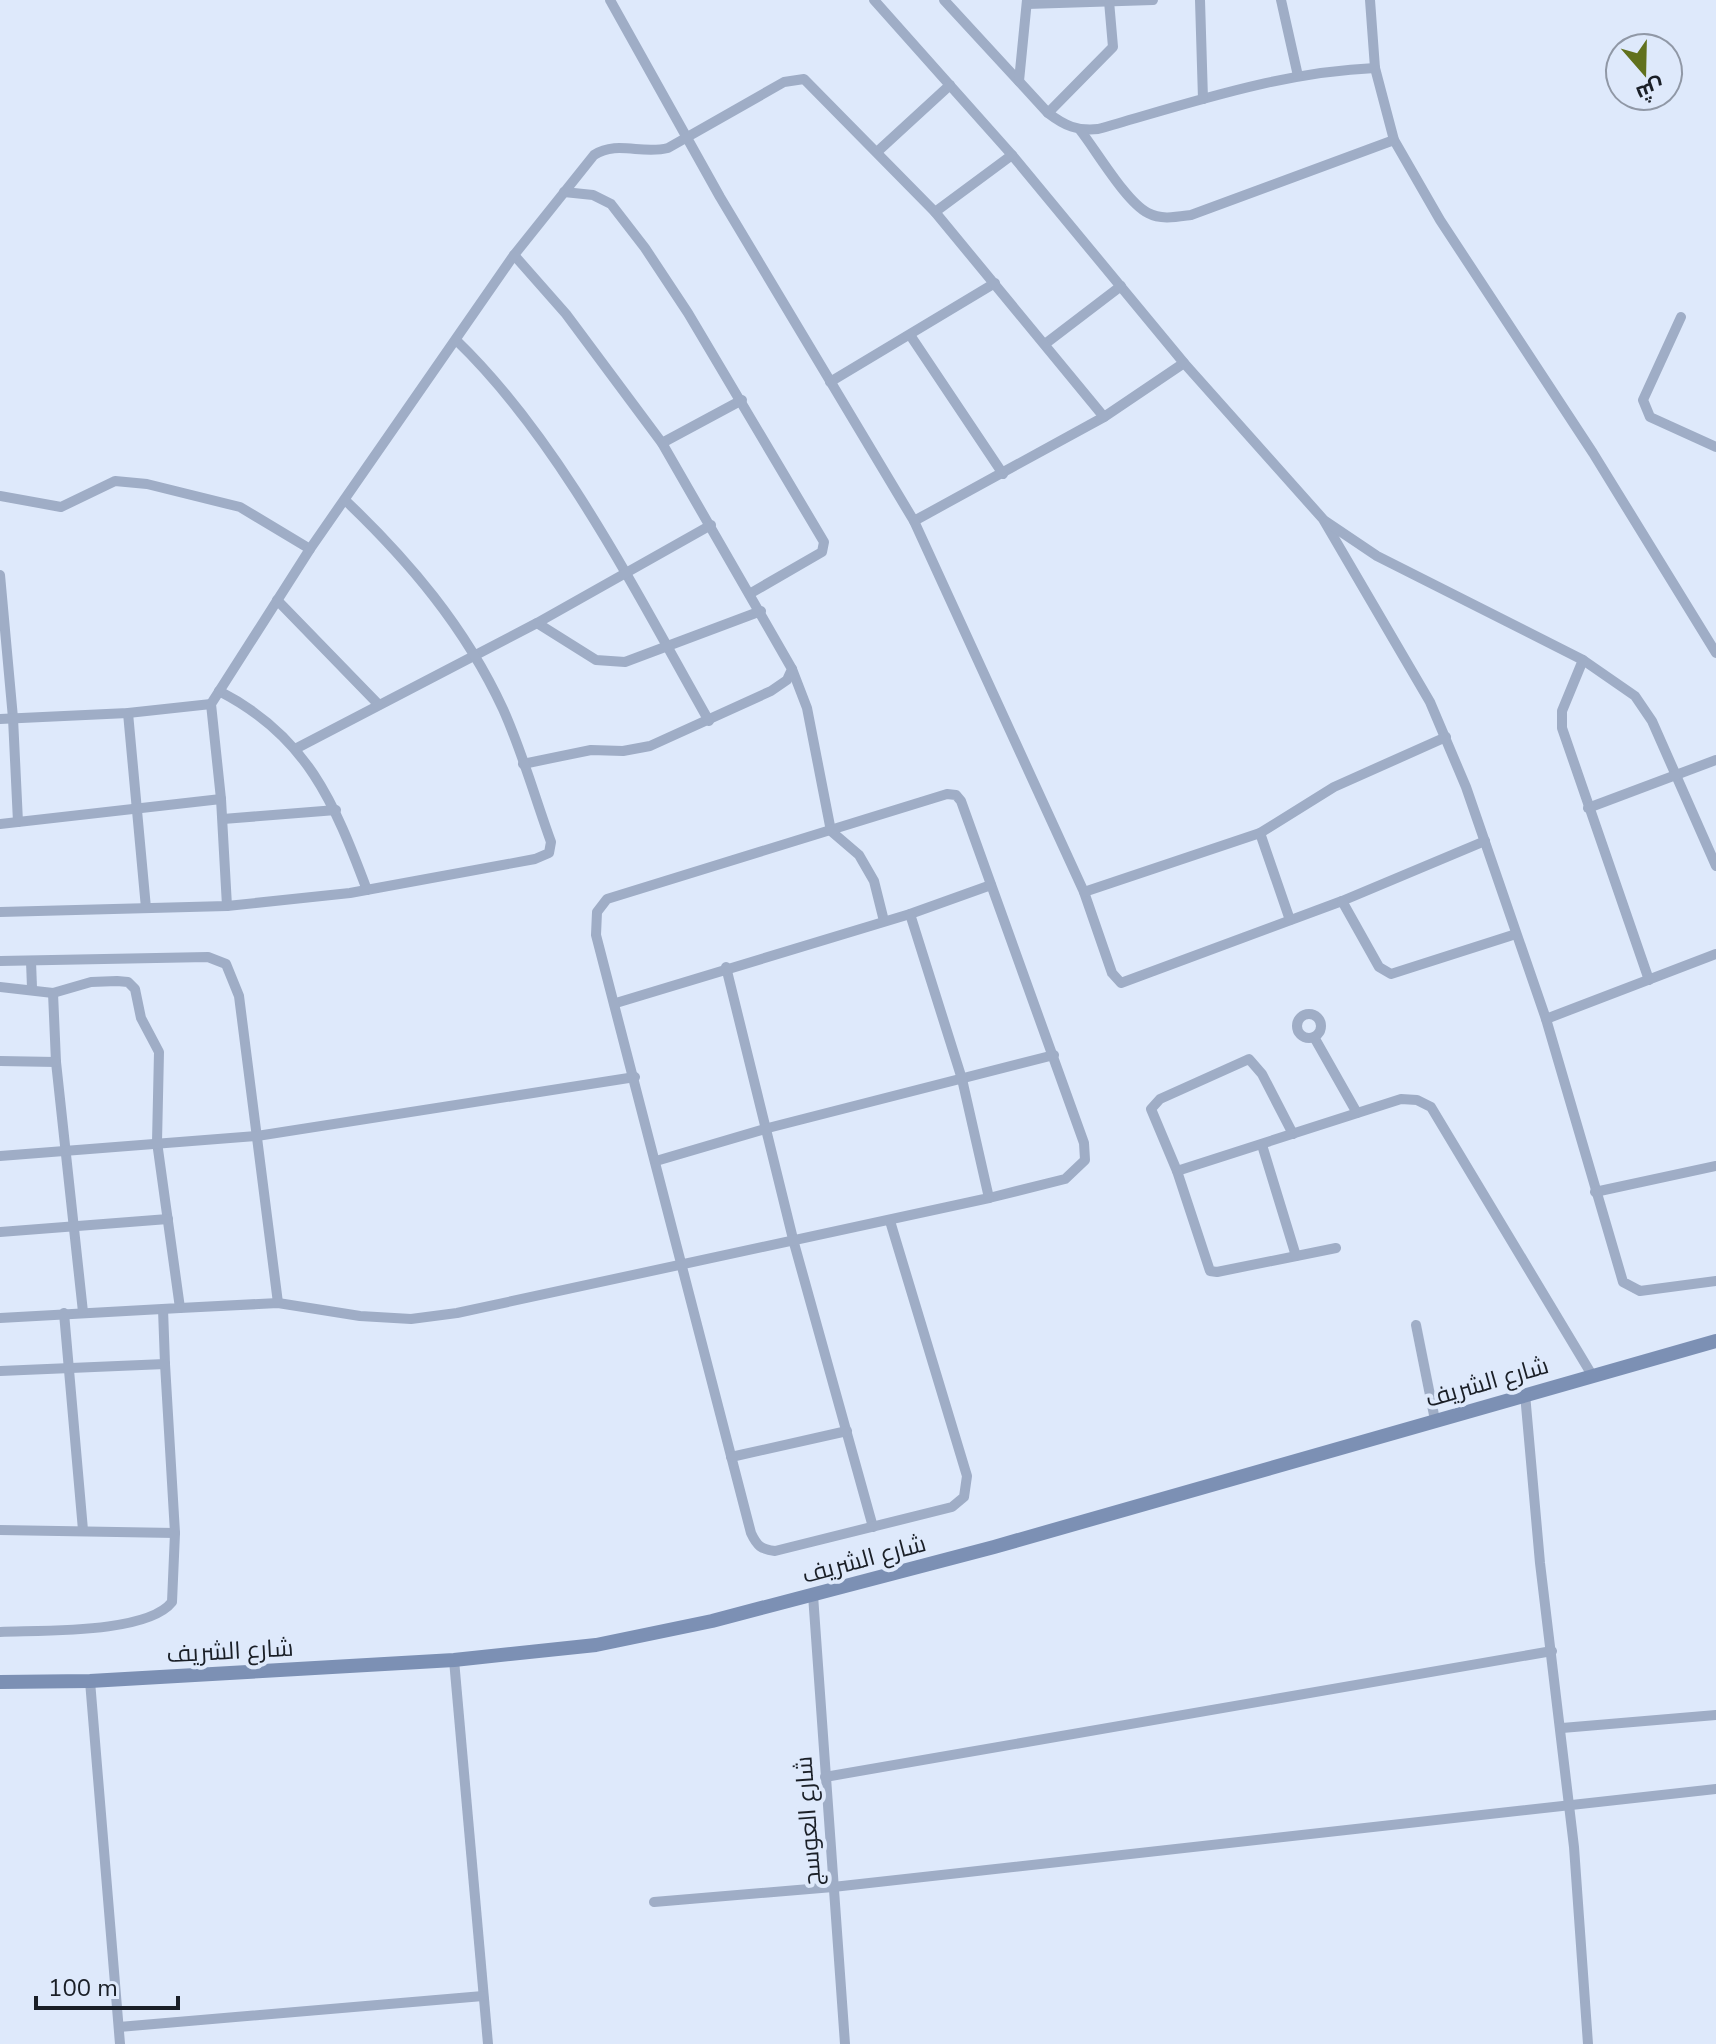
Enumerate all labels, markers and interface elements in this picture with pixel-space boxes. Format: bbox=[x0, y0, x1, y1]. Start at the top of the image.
north arrow bbox=[1604, 32, 1684, 112]
text: ش bbox=[1632, 71, 1669, 109]
street label: شارع الشريف bbox=[1422, 1349, 1552, 1415]
street label: شارع الشريف bbox=[799, 1527, 929, 1591]
street label: شارع الشريف bbox=[166, 1632, 294, 1670]
street label: شارع العوسج bbox=[788, 1755, 828, 1887]
scale bar bbox=[36, 1960, 178, 2010]
text: 100 m bbox=[48, 1972, 118, 2004]

